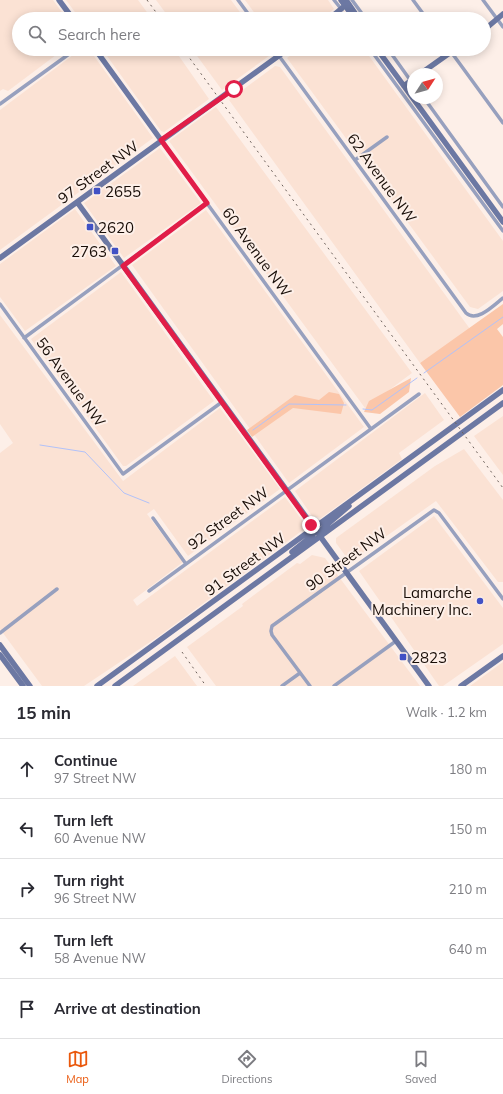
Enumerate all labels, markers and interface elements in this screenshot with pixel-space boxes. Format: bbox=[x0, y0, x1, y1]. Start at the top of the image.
search box bbox=[12, 12, 491, 56]
icon: search bbox=[26, 23, 48, 45]
text: Search here bbox=[58, 25, 140, 44]
north arrow bbox=[407, 68, 443, 104]
route start bbox=[225, 80, 243, 98]
street label: 62 Avenue NW bbox=[343, 130, 421, 227]
street label: 97 Street NW bbox=[54, 136, 142, 208]
place label: 2655 bbox=[105, 182, 141, 201]
marker: 2655 bbox=[92, 186, 102, 196]
street label: 60 Avenue NW bbox=[218, 204, 296, 301]
place label: 2620 bbox=[98, 218, 134, 237]
marker: 2620 bbox=[85, 222, 95, 232]
place label: 2763 bbox=[71, 242, 107, 261]
marker: 2763 bbox=[110, 246, 120, 256]
street label: 56 Avenue NW bbox=[32, 334, 110, 431]
street label: 92 Street NW bbox=[184, 482, 272, 554]
route end bbox=[302, 516, 320, 534]
street label: 90 Street NW bbox=[302, 523, 390, 595]
street label: 91 Street NW bbox=[201, 528, 289, 600]
place label: Lamarche Machinery Inc. bbox=[372, 583, 472, 619]
marker: Lamarche Machinery Inc. bbox=[475, 596, 485, 606]
place label: 2823 bbox=[411, 648, 447, 667]
marker: 2823 bbox=[398, 652, 408, 662]
text: 15 min bbox=[16, 702, 71, 723]
text: Walk · 1.2 km bbox=[406, 704, 487, 720]
text: Continue bbox=[54, 751, 117, 770]
icon: ahead bbox=[16, 758, 38, 780]
text: 180 m bbox=[449, 761, 487, 777]
text: 97 Street NW bbox=[54, 770, 137, 786]
text: Turn left bbox=[54, 811, 113, 830]
icon: left bbox=[16, 818, 38, 840]
text: 150 m bbox=[449, 821, 487, 837]
text: 60 Avenue NW bbox=[54, 830, 146, 846]
text: Turn right bbox=[54, 871, 124, 890]
icon: right bbox=[16, 878, 38, 900]
text: 210 m bbox=[449, 881, 487, 897]
text: 96 Street NW bbox=[54, 890, 137, 906]
text: Turn left bbox=[54, 931, 113, 950]
icon: left bbox=[16, 938, 38, 960]
text: 640 m bbox=[449, 941, 487, 957]
text: 58 Avenue NW bbox=[54, 950, 146, 966]
icon: arrive bbox=[16, 998, 38, 1020]
text: Arrive at destination bbox=[54, 999, 201, 1018]
tab: Map bbox=[66, 1048, 89, 1086]
tab: Directions bbox=[222, 1048, 272, 1086]
tab: Saved bbox=[405, 1048, 437, 1086]

